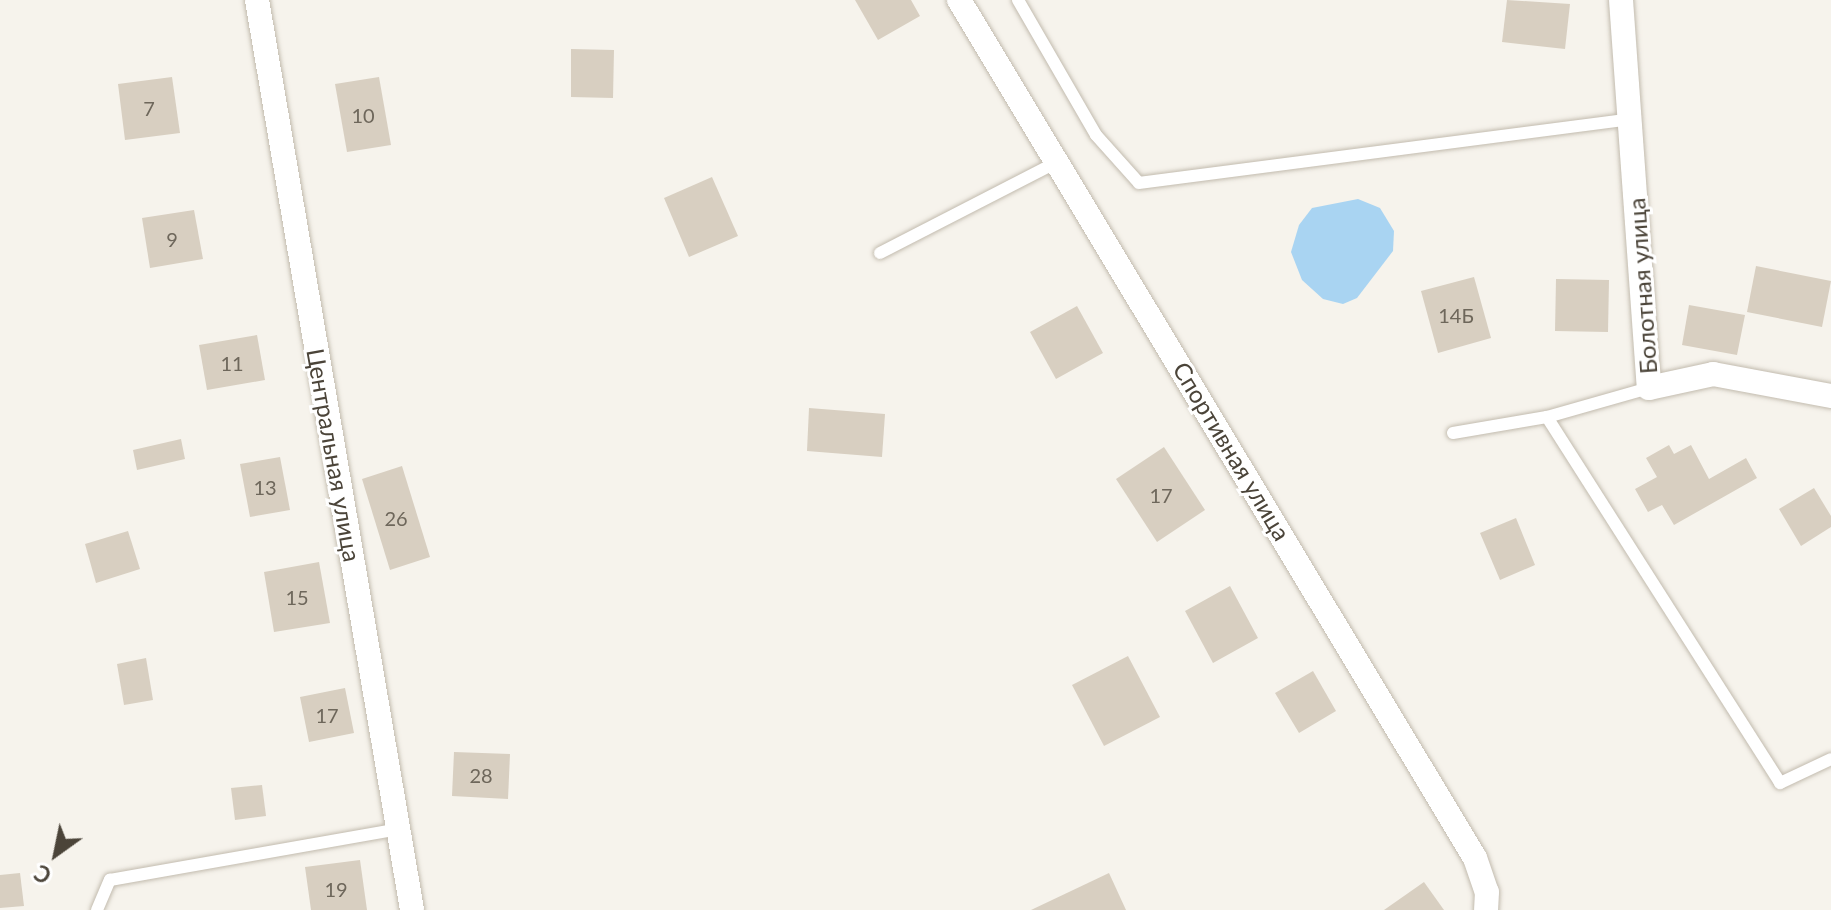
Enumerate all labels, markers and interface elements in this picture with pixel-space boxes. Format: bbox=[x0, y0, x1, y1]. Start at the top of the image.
house number: 7 bbox=[143, 96, 155, 120]
house number: 10 bbox=[351, 103, 375, 127]
street label: Болотная улица bbox=[1621, 197, 1663, 375]
house number: 9 bbox=[166, 227, 178, 251]
house number: 14Б bbox=[1438, 303, 1474, 327]
street label: Центральная улица bbox=[301, 346, 367, 564]
house number: 11 bbox=[220, 351, 244, 375]
street label: Спортивная улица bbox=[1167, 357, 1297, 545]
house number: 13 bbox=[253, 475, 277, 499]
house number: 17 bbox=[1149, 483, 1173, 507]
house number: 26 bbox=[384, 506, 408, 530]
house number: 15 bbox=[285, 585, 309, 609]
house number: 17 bbox=[315, 703, 339, 727]
house number: 28 bbox=[469, 763, 493, 787]
north arrow bbox=[16, 814, 96, 894]
text: С bbox=[29, 859, 56, 890]
house number: 19 bbox=[324, 877, 348, 901]

